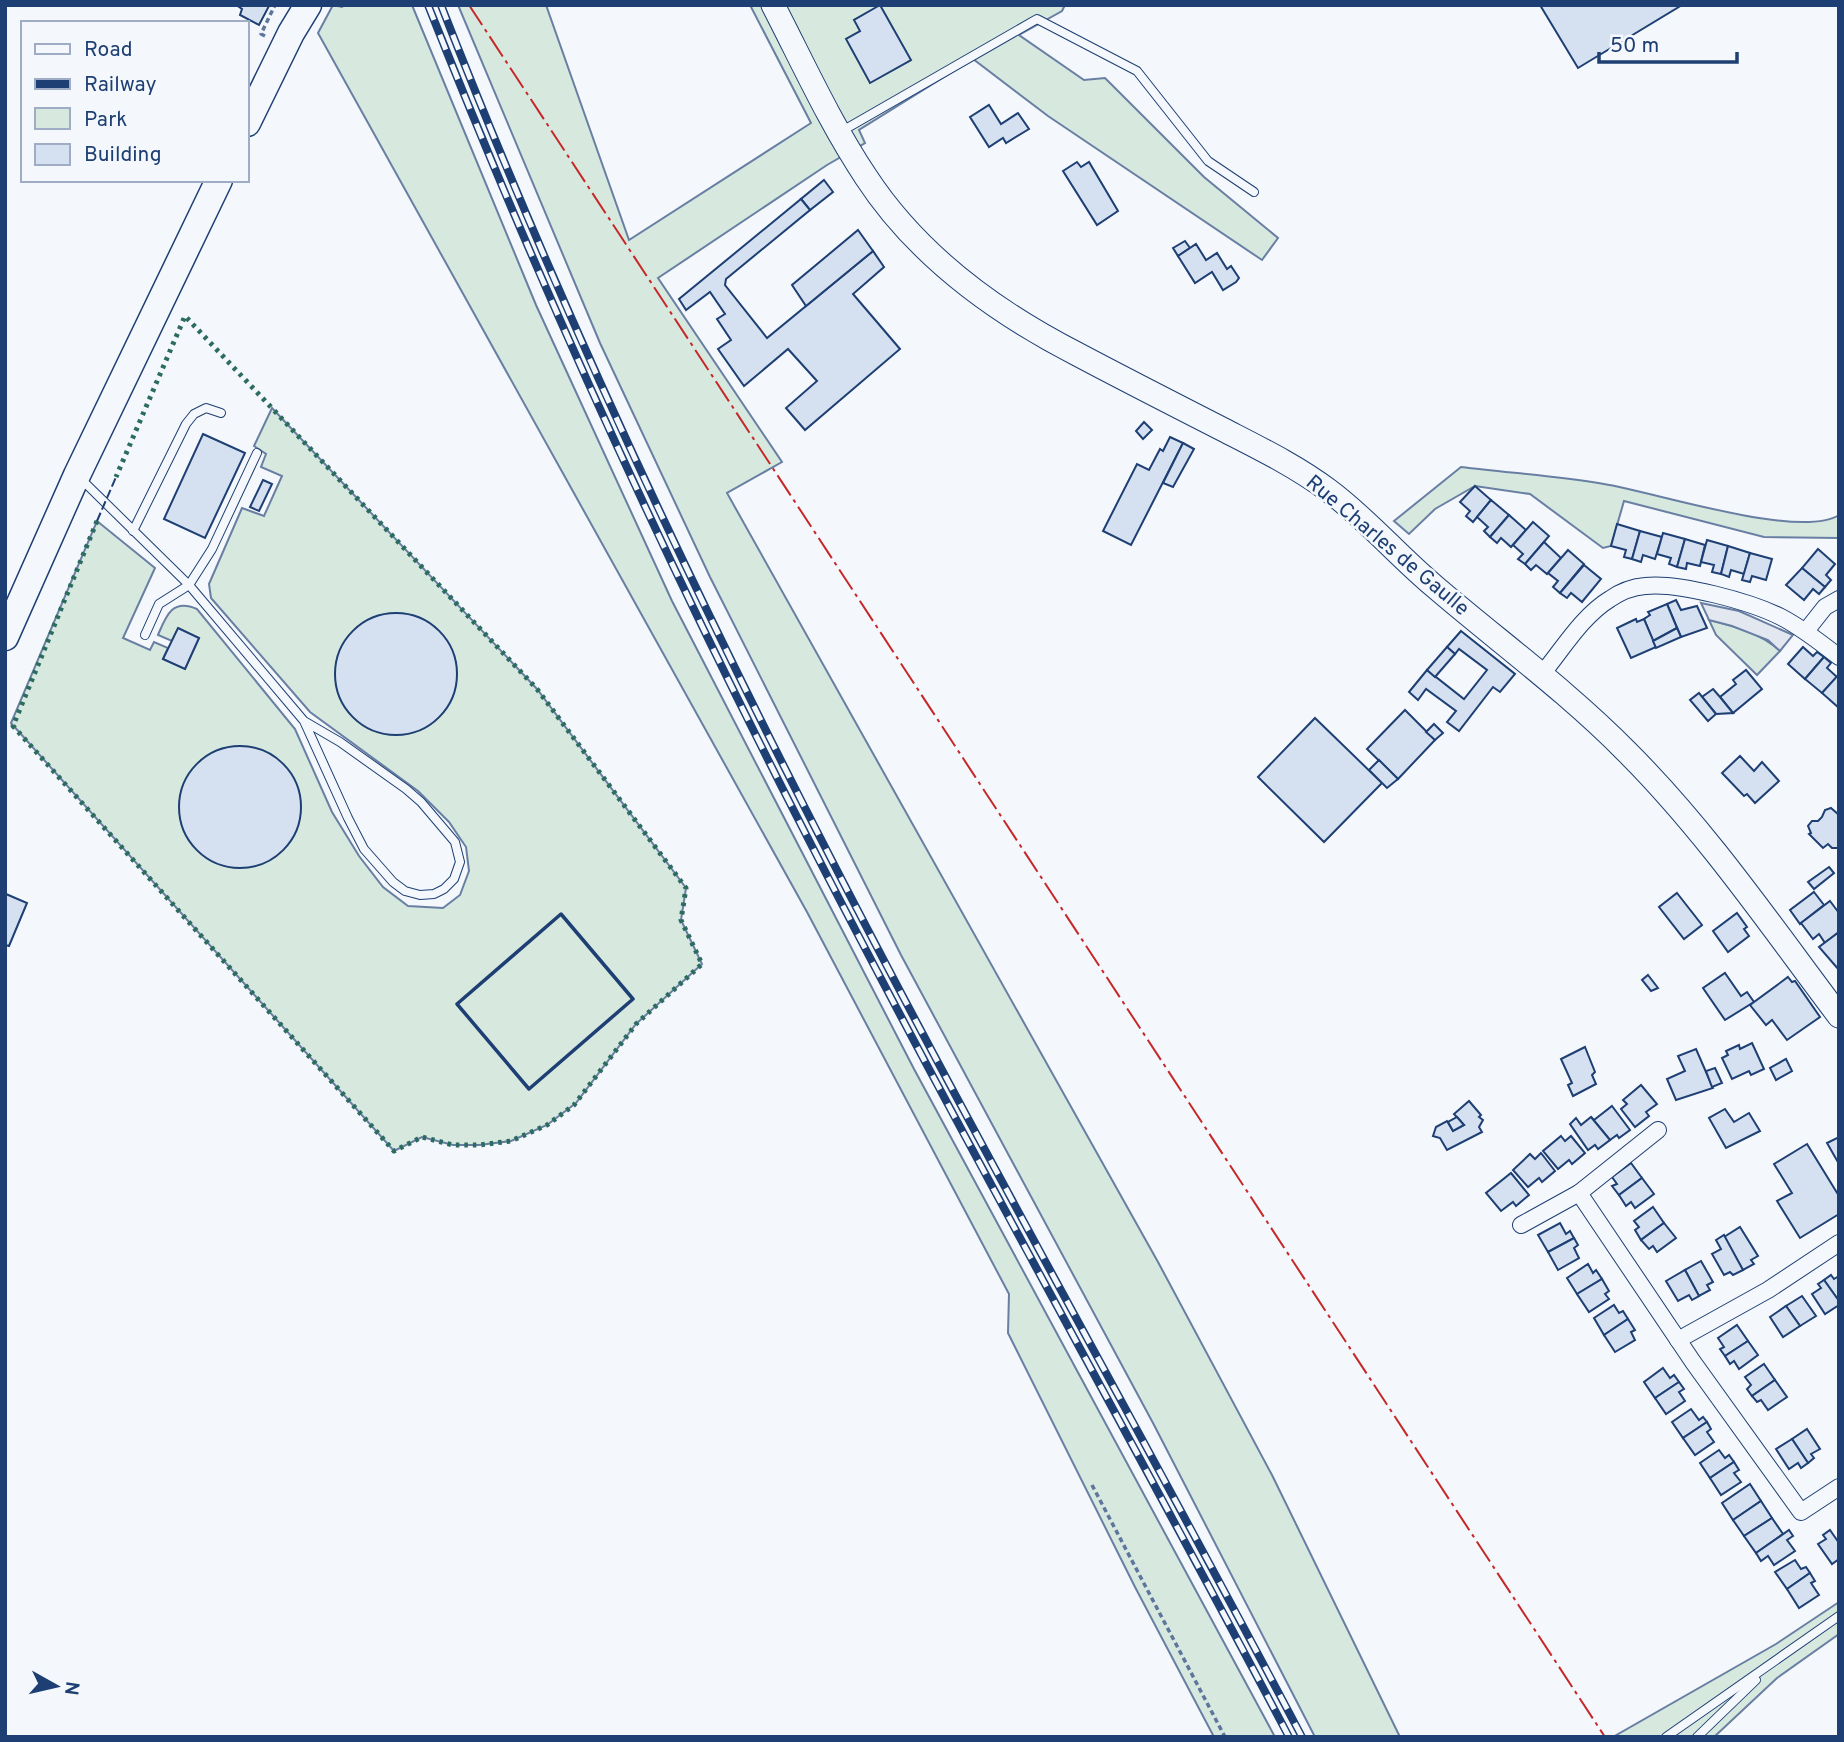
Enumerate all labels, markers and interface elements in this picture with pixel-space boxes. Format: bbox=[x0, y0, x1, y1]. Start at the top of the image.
legend bbox=[21, 21, 248, 182]
scale bar bbox=[1599, 21, 1737, 65]
text: 50 m bbox=[1610, 33, 1659, 60]
text: Road bbox=[84, 37, 133, 64]
text: Railway bbox=[84, 72, 157, 99]
text: Park bbox=[84, 107, 127, 134]
text: Building bbox=[84, 142, 162, 169]
street label: Rue Charles de Gaulle bbox=[1300, 470, 1474, 623]
north arrow bbox=[21, 1651, 91, 1721]
text: N bbox=[58, 1680, 84, 1697]

